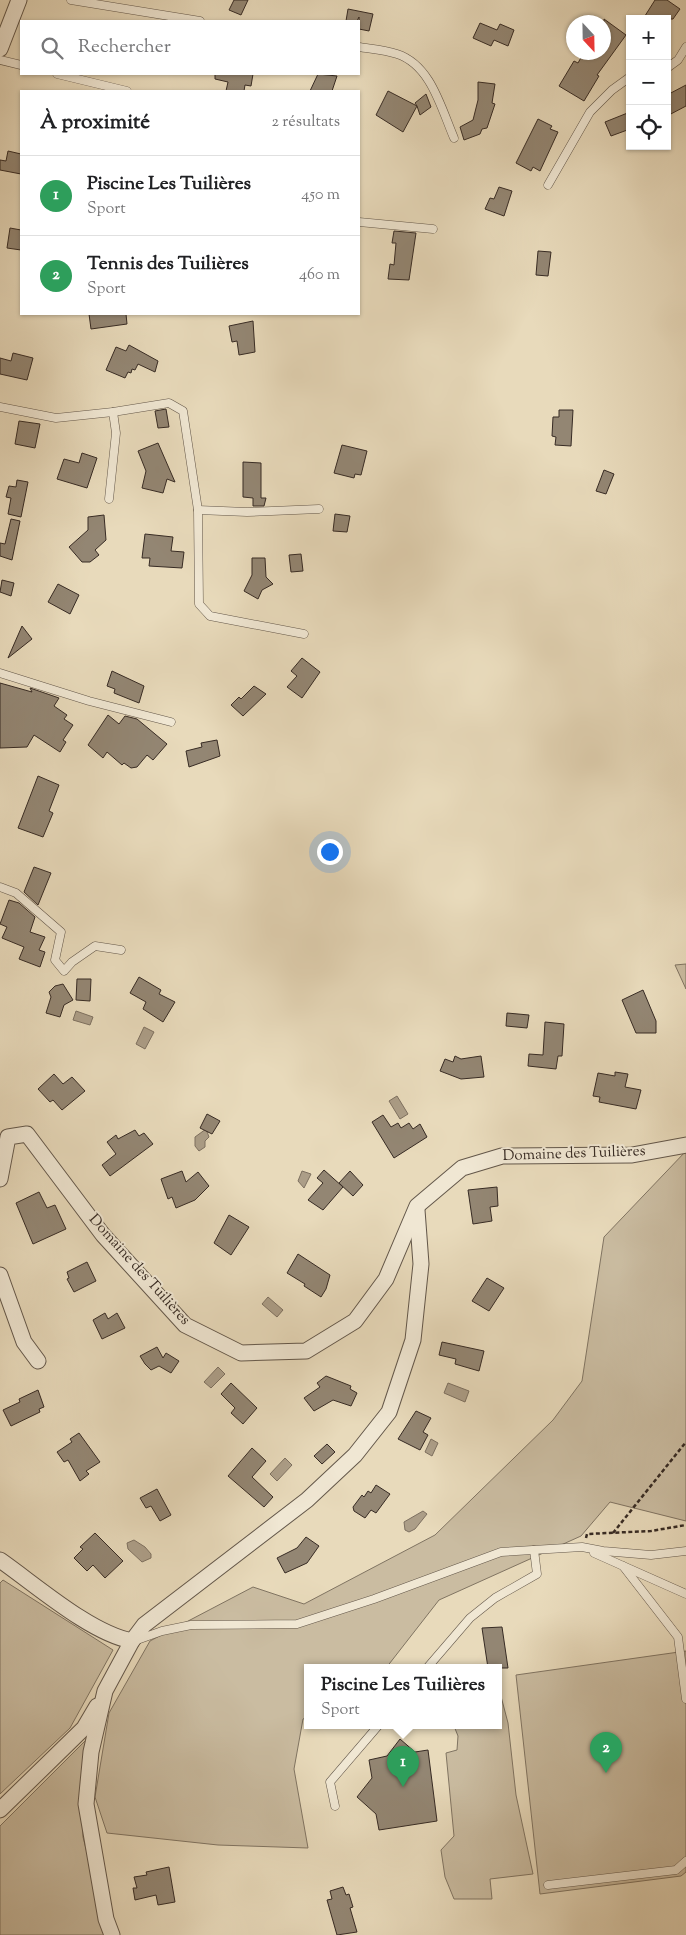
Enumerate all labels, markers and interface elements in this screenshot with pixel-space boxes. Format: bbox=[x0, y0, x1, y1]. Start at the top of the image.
north arrow bbox=[566, 15, 611, 60]
map controls bbox=[626, 15, 671, 150]
button: + bbox=[626, 15, 671, 60]
search box bbox=[20, 20, 360, 75]
icon: search bbox=[38, 34, 66, 62]
text: Rechercher bbox=[78, 34, 171, 61]
button: − bbox=[626, 60, 671, 105]
button: locate bbox=[626, 105, 671, 150]
text: À proximité bbox=[40, 108, 150, 138]
text: 2 résultats bbox=[271, 111, 340, 134]
text: Piscine Les Tuilières bbox=[87, 171, 251, 198]
text: 1 bbox=[53, 184, 59, 207]
text: 450 m bbox=[301, 184, 340, 207]
text: Sport bbox=[87, 198, 126, 221]
text: Tennis des Tuilières bbox=[87, 251, 249, 278]
text: 2 bbox=[52, 264, 60, 287]
text: 460 m bbox=[299, 264, 340, 287]
text: Sport bbox=[87, 278, 126, 301]
your location bbox=[317, 839, 343, 865]
street label: Domaine des Tuilières bbox=[502, 1141, 646, 1167]
street label: Domaine des Tuilières bbox=[83, 1210, 195, 1330]
popup bbox=[304, 1664, 502, 1729]
text: Piscine Les Tuilières bbox=[321, 1672, 485, 1699]
text: Sport bbox=[321, 1699, 360, 1722]
pin: 2 bbox=[590, 1732, 622, 1773]
pin: 1 bbox=[387, 1746, 419, 1787]

